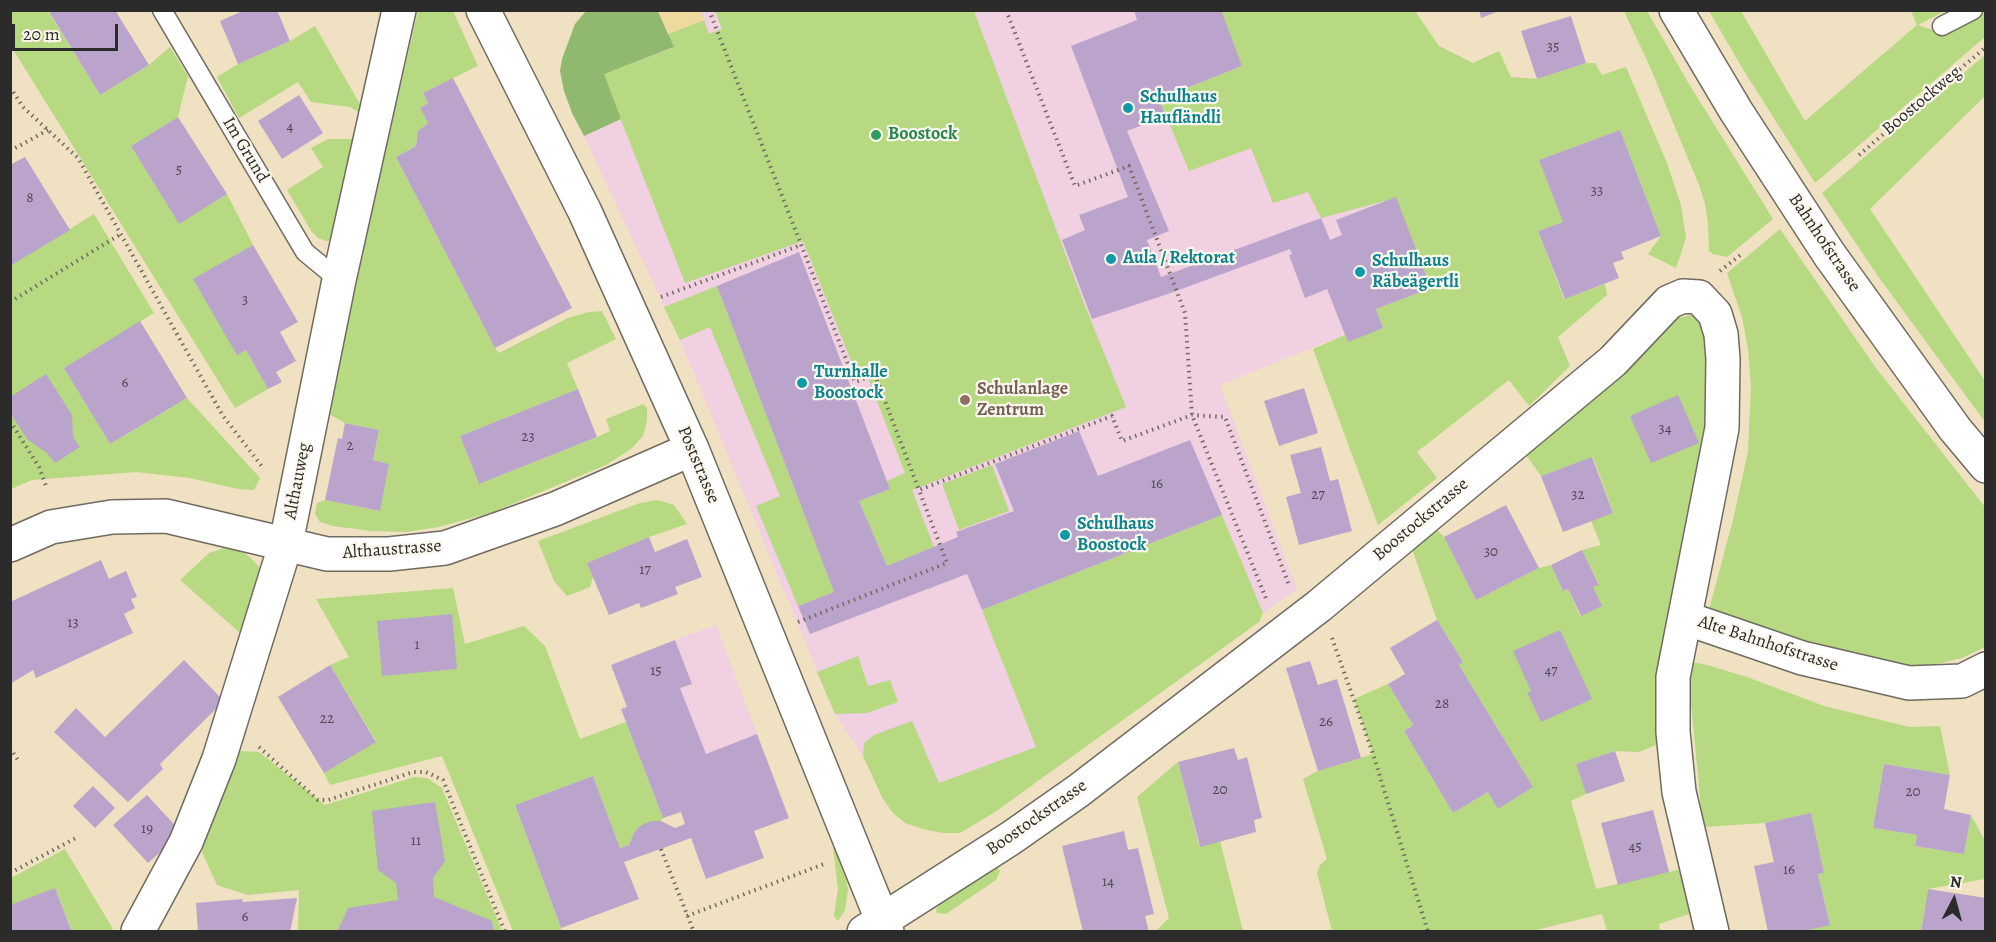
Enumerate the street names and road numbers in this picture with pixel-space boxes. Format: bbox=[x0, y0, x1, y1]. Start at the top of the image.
street label: Boostockweg bbox=[1878, 62, 1966, 140]
street label: Im Grund bbox=[217, 113, 273, 187]
street label: Bahnhofstrasse bbox=[1783, 190, 1865, 296]
street label: Poststrasse bbox=[672, 423, 724, 507]
street label: Althauweg bbox=[280, 441, 316, 521]
street label: Boostockstrasse bbox=[1369, 474, 1473, 566]
street label: Althaustrasse bbox=[342, 536, 442, 564]
street label: Alte Bahnhofstrasse bbox=[1695, 611, 1841, 677]
street label: Boostockstrasse bbox=[982, 775, 1092, 861]

